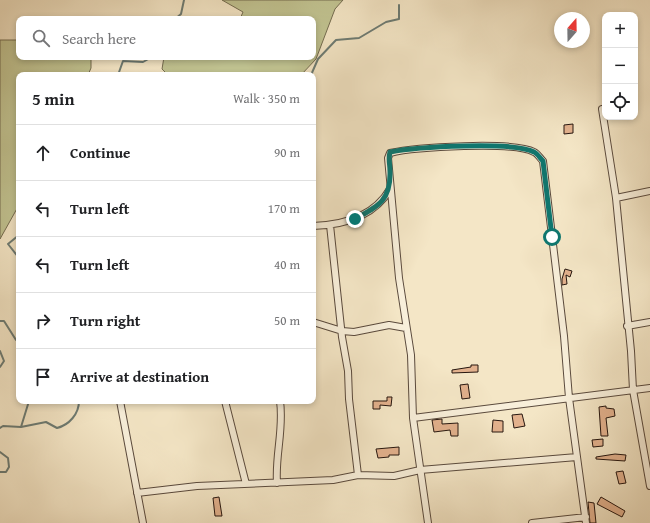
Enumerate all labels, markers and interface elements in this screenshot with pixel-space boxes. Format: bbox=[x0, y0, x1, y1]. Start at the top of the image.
north arrow bbox=[554, 12, 590, 48]
map controls bbox=[602, 12, 638, 120]
button: + bbox=[602, 12, 638, 48]
search box bbox=[16, 16, 316, 60]
icon: search bbox=[30, 27, 52, 49]
text: Search here bbox=[62, 28, 136, 49]
button: − bbox=[602, 48, 638, 84]
button: locate bbox=[602, 84, 638, 120]
text: 5 min bbox=[32, 86, 74, 111]
text: Walk · 350 m bbox=[233, 89, 300, 108]
icon: ahead bbox=[32, 142, 54, 164]
text: Continue bbox=[70, 142, 131, 163]
text: 90 m bbox=[274, 143, 300, 162]
icon: left bbox=[32, 198, 54, 220]
text: Turn left bbox=[70, 198, 129, 219]
text: 170 m bbox=[268, 199, 300, 218]
route end bbox=[346, 210, 364, 228]
route start bbox=[543, 228, 561, 246]
icon: left bbox=[32, 254, 54, 276]
text: Turn left bbox=[70, 254, 129, 275]
text: 40 m bbox=[274, 255, 300, 274]
icon: right bbox=[32, 310, 54, 332]
text: Turn right bbox=[70, 310, 141, 331]
text: 50 m bbox=[274, 311, 300, 330]
icon: arrive bbox=[32, 366, 54, 388]
text: Arrive at destination bbox=[70, 366, 209, 387]

